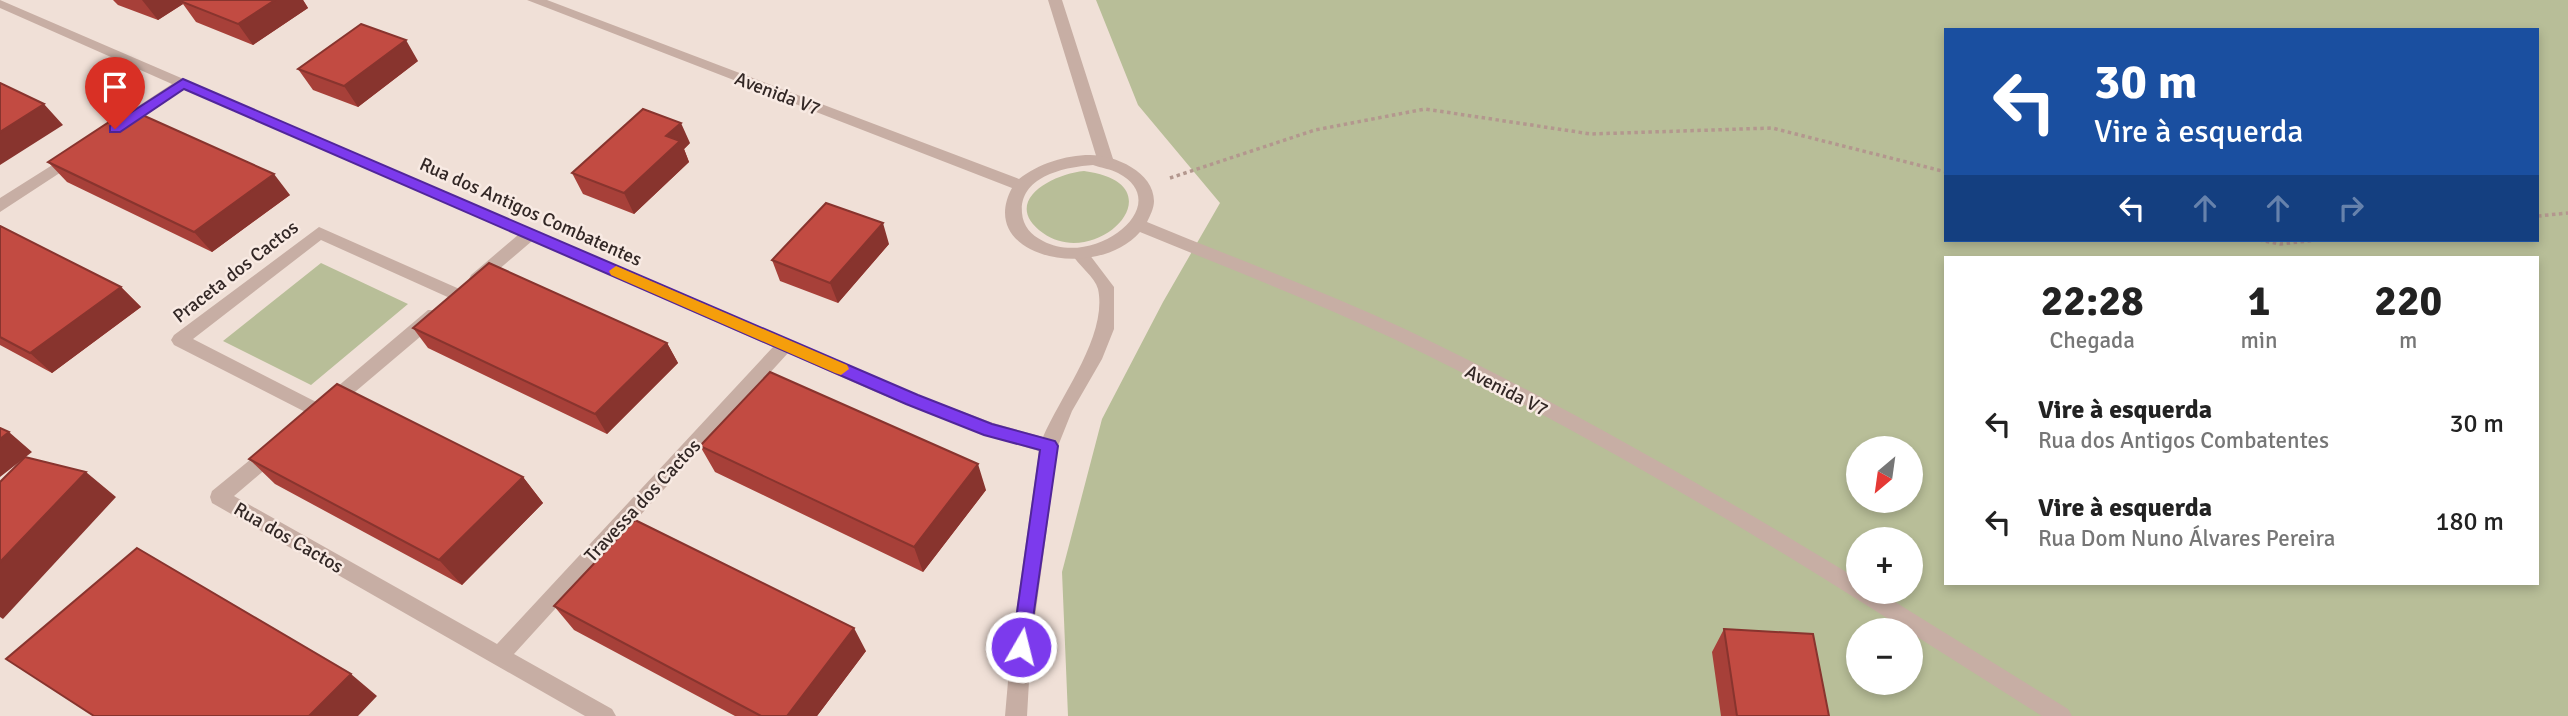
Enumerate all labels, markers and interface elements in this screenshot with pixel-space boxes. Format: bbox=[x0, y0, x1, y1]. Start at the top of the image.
text: 30 m bbox=[2094, 52, 2197, 112]
icon: left bbox=[1979, 56, 2070, 147]
pin bbox=[85, 57, 145, 129]
street label: Avenida V7 bbox=[731, 67, 824, 121]
icon: arrive bbox=[96, 68, 134, 106]
text: Vire à esquerda bbox=[2094, 112, 2304, 151]
street label: Rua dos Antigos Combatentes bbox=[416, 152, 645, 272]
icon: left bbox=[2113, 189, 2151, 227]
icon: ahead bbox=[2186, 189, 2224, 227]
icon: ahead bbox=[2259, 189, 2297, 227]
icon: right bbox=[2332, 189, 2370, 227]
street label: Praceta dos Cactos bbox=[168, 215, 303, 328]
text: 22:28 bbox=[2041, 276, 2144, 327]
text: 1 bbox=[2248, 276, 2270, 327]
text: 220 bbox=[2374, 276, 2442, 327]
text: Chegada bbox=[2049, 326, 2135, 355]
text: min bbox=[2240, 326, 2278, 355]
text: m bbox=[2399, 326, 2417, 355]
street label: Avenida V7 bbox=[1461, 360, 1552, 422]
text: Vire à esquerda bbox=[2038, 394, 2212, 426]
icon: left bbox=[1979, 405, 2017, 443]
text: 30 m bbox=[2449, 408, 2504, 440]
text: Rua dos Antigos Combatentes bbox=[2038, 426, 2329, 455]
street label: Travessa dos Cactos bbox=[579, 434, 706, 567]
north arrow bbox=[1846, 436, 1923, 513]
map controls bbox=[1846, 436, 1923, 695]
text: Vire à esquerda bbox=[2038, 492, 2212, 524]
street label: Rua dos Cactos bbox=[230, 497, 347, 579]
icon: left bbox=[1979, 503, 2017, 541]
text: 180 m bbox=[2435, 506, 2504, 538]
text: Rua Dom Nuno Álvares Pereira bbox=[2038, 524, 2335, 553]
button: + bbox=[1846, 527, 1923, 604]
position arrow bbox=[984, 610, 1058, 684]
button: − bbox=[1846, 618, 1923, 695]

